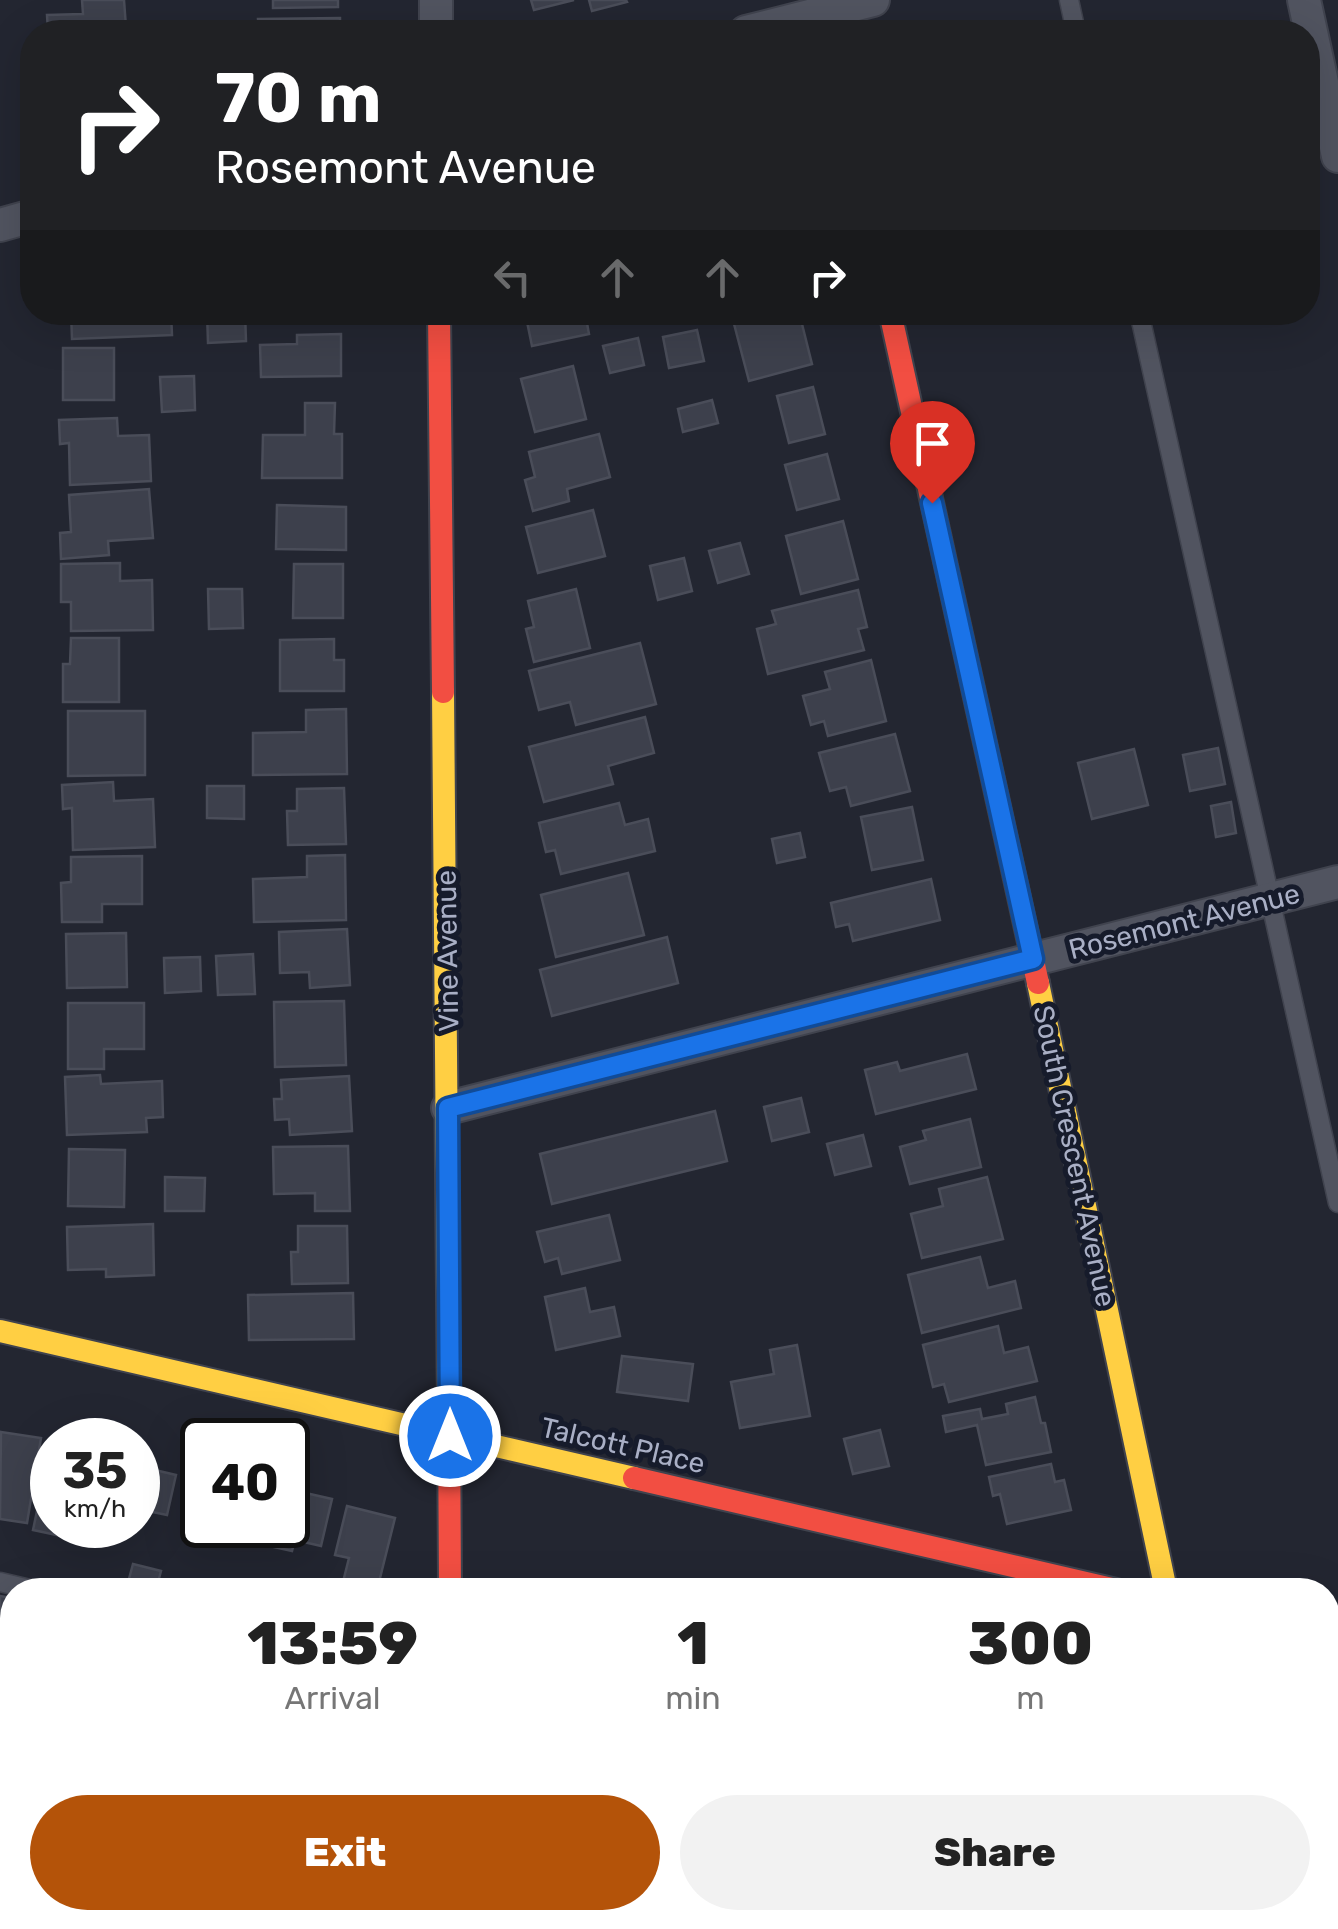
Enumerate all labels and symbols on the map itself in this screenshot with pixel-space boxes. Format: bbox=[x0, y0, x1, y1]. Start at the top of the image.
pin bbox=[890, 401, 975, 504]
street label: Vine Avenue bbox=[430, 870, 465, 1032]
street label: Rosemont Avenue bbox=[1065, 877, 1303, 966]
street label: South Crescent Avenue bbox=[1026, 1002, 1123, 1310]
position arrow bbox=[398, 1384, 502, 1488]
street label: Talcott Place bbox=[538, 1411, 708, 1480]
speed limit sign: 40 bbox=[180, 1418, 310, 1548]

